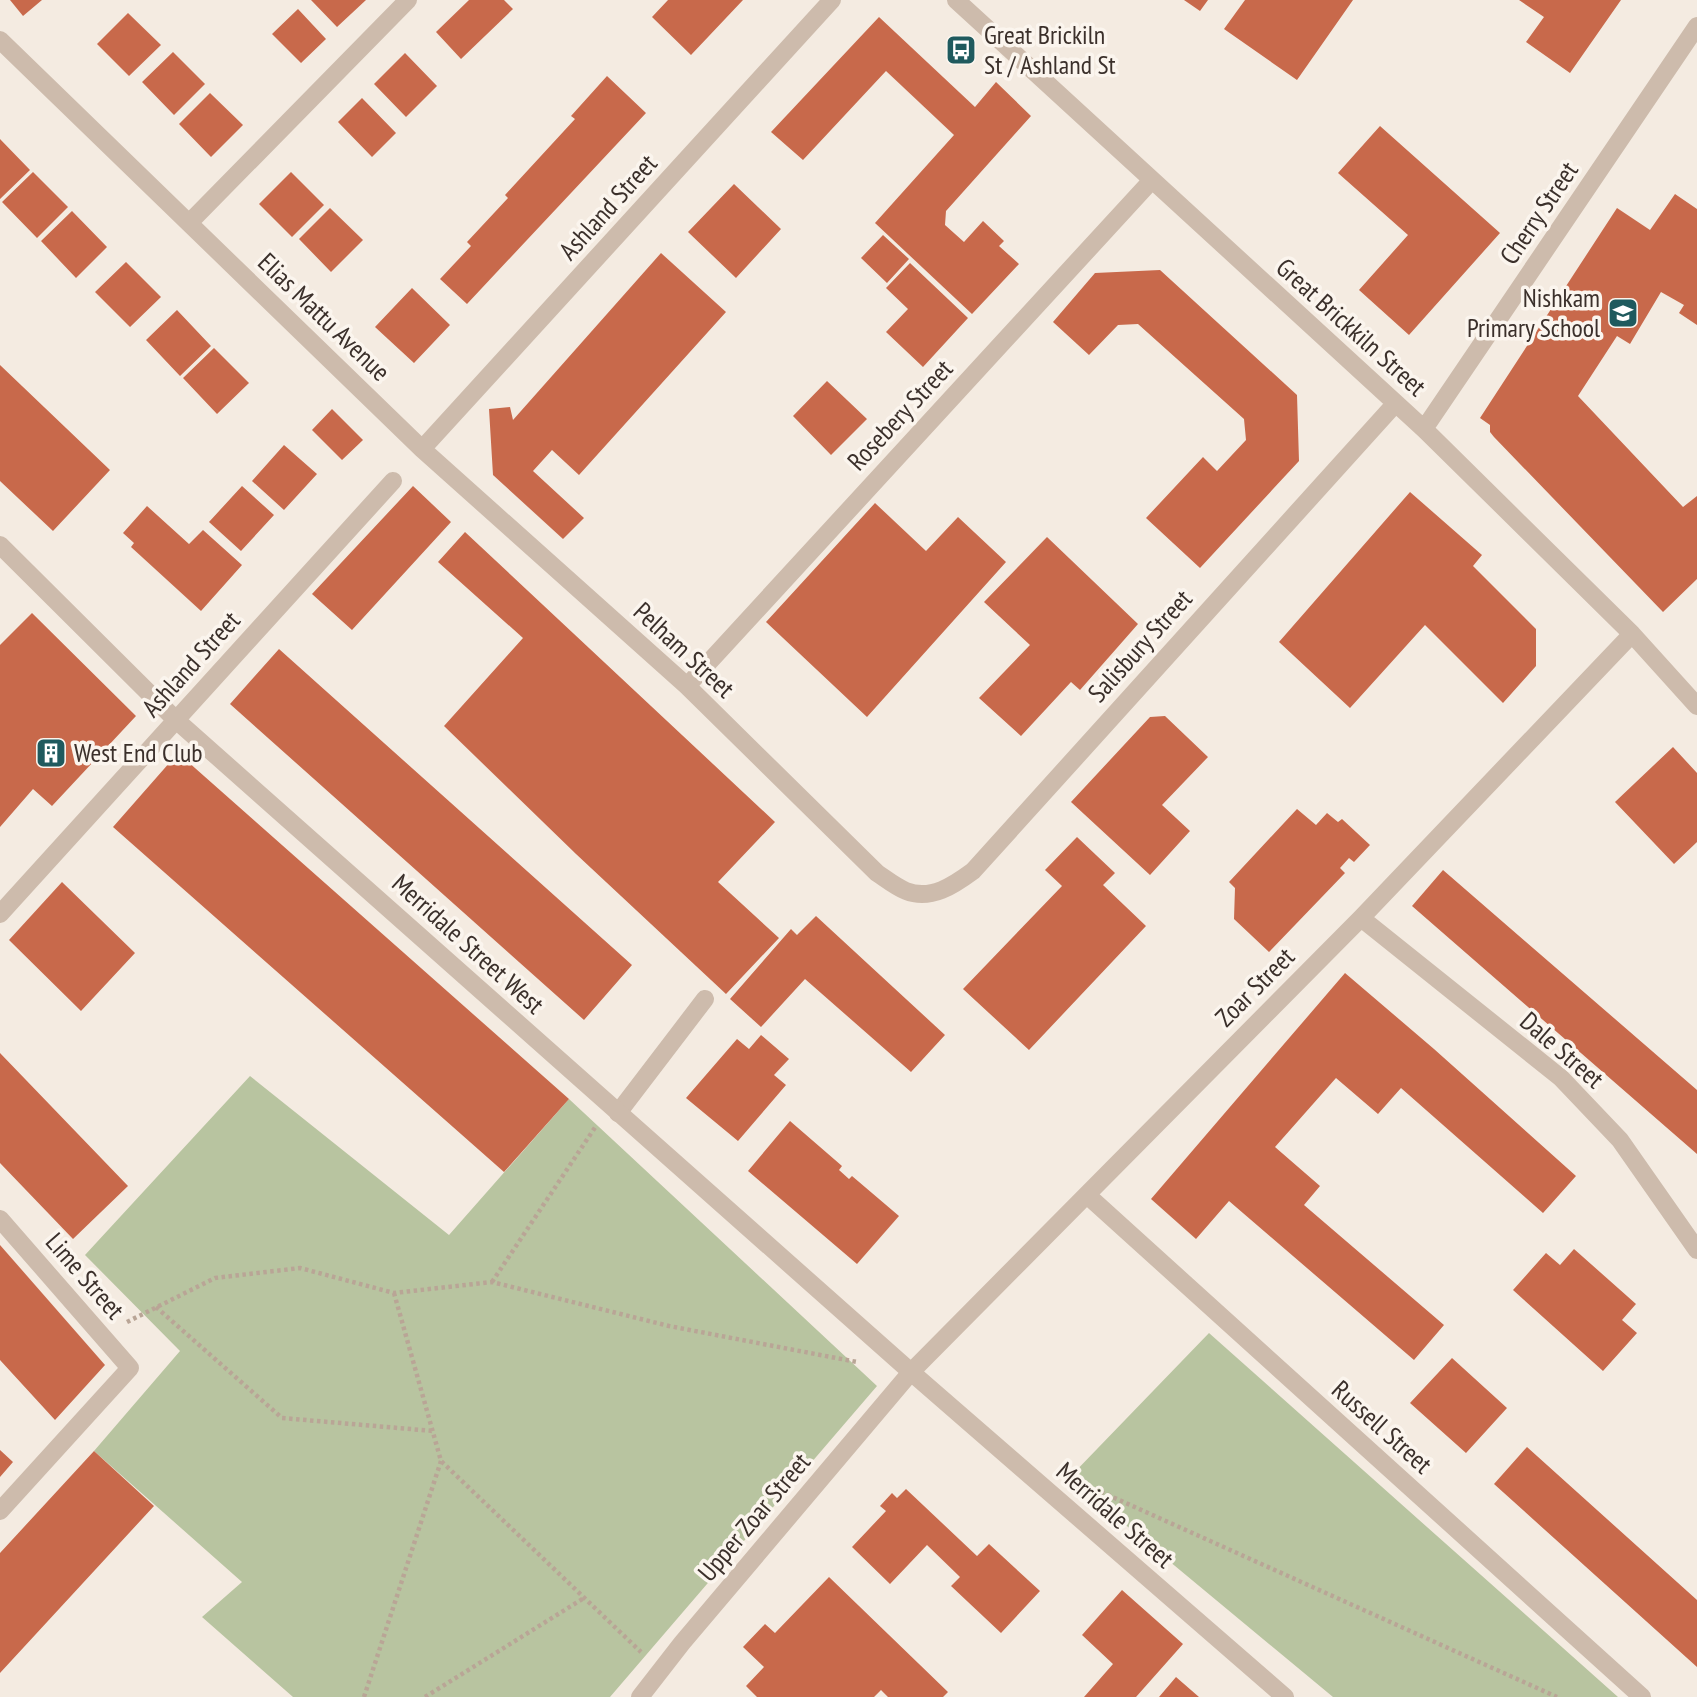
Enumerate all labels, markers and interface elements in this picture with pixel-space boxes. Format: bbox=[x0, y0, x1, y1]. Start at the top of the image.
place label: Great Brickiln St / Ashland St bbox=[984, 18, 1116, 81]
bus stop icon: Great Brickiln St / Ashland St bbox=[944, 33, 978, 67]
street label: Ashland Street bbox=[552, 147, 664, 266]
street label: Cherry Street bbox=[1492, 155, 1585, 270]
street label: Elias Mattu Avenue bbox=[251, 245, 397, 388]
street label: Great Brickkiln Street bbox=[1269, 251, 1433, 403]
place label: Nishkam Primary School bbox=[1467, 281, 1600, 344]
school or university icon: Nishkam Primary School bbox=[1606, 296, 1640, 330]
street label: Rosebery Street bbox=[840, 352, 959, 477]
street label: Salisbury Street bbox=[1081, 583, 1199, 709]
street label: Pelham Street bbox=[627, 595, 742, 705]
street label: Ashland Street bbox=[135, 604, 247, 723]
building icon: West End Club bbox=[34, 736, 68, 770]
place label: West End Club bbox=[74, 736, 203, 769]
street label: Merridale Street West bbox=[385, 867, 551, 1021]
street label: Zoar Street bbox=[1208, 940, 1301, 1033]
street label: Dale Street bbox=[1514, 1004, 1611, 1095]
street label: Lime Street bbox=[39, 1226, 132, 1326]
street label: Russell Street bbox=[1325, 1373, 1439, 1480]
street label: Upper Zoar Street bbox=[690, 1446, 817, 1588]
street label: Merridale Street bbox=[1050, 1455, 1181, 1575]

